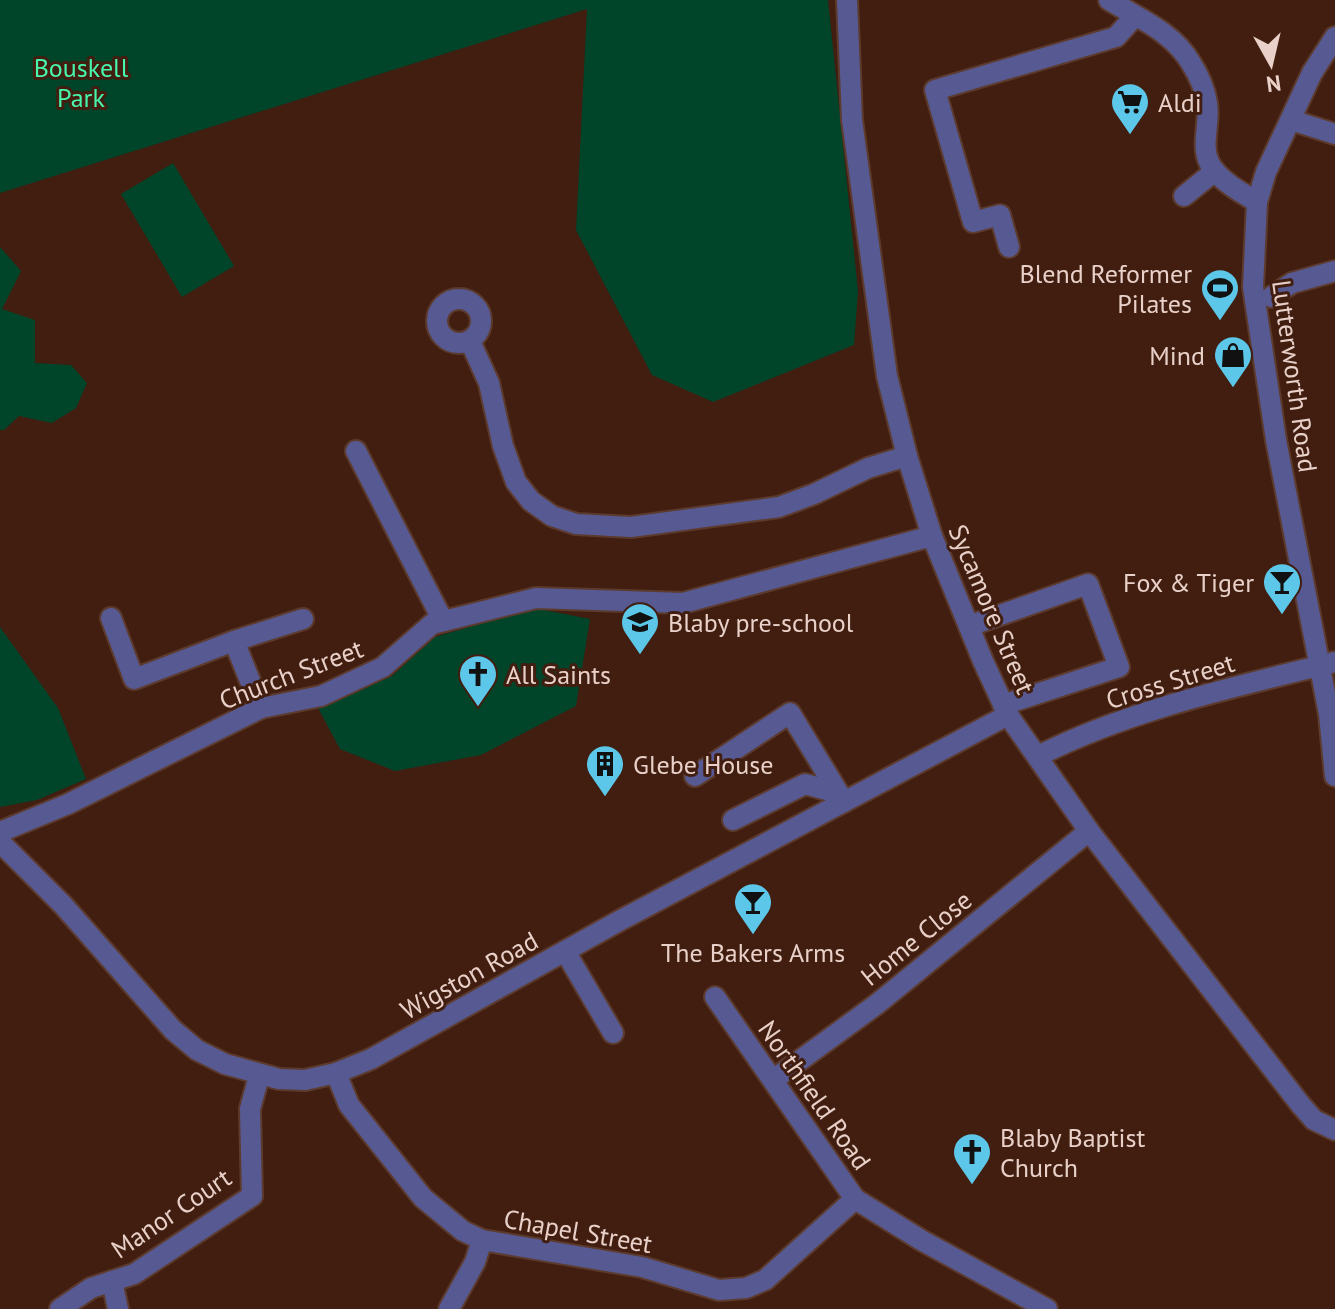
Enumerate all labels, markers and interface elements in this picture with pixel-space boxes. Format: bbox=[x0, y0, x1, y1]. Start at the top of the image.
north arrow bbox=[1231, 24, 1311, 104]
park label: Bouskell Park bbox=[34, 51, 129, 114]
text: N bbox=[1265, 69, 1283, 99]
supermarket icon: Aldi bbox=[1109, 81, 1151, 136]
place label: Aldi bbox=[1158, 86, 1202, 119]
place label: Blend Reformer Pilates bbox=[1019, 257, 1192, 320]
sports icon: Blend Reformer Pilates bbox=[1199, 267, 1241, 322]
street label: Lutterworth Road bbox=[1265, 278, 1325, 474]
shop icon: Mind bbox=[1212, 334, 1254, 389]
place label: Mind bbox=[1149, 339, 1205, 372]
street label: Sycamore Street bbox=[942, 519, 1043, 699]
bar icon: Fox & Tiger bbox=[1261, 561, 1303, 616]
place label: Fox & Tiger bbox=[1123, 566, 1254, 599]
school or university icon: Blaby pre-school bbox=[619, 601, 661, 656]
place label: Blaby pre-school bbox=[668, 606, 854, 639]
street label: Church Street bbox=[214, 631, 368, 717]
street label: Cross Street bbox=[1102, 646, 1238, 716]
church icon: All Saints bbox=[457, 653, 499, 708]
place label: All Saints bbox=[506, 658, 611, 691]
building icon: Glebe House bbox=[584, 743, 626, 798]
place label: Glebe House bbox=[633, 748, 773, 781]
bar icon: The Bakers Arms bbox=[732, 881, 774, 936]
street label: Home Close bbox=[854, 883, 978, 993]
street label: Wigston Road bbox=[394, 924, 544, 1026]
place label: The Bakers Arms bbox=[661, 936, 845, 969]
street label: Northfield Road bbox=[751, 1014, 879, 1176]
place label: Blaby Baptist Church bbox=[1000, 1121, 1145, 1184]
church icon: Blaby Baptist Church bbox=[951, 1131, 993, 1186]
street label: Manor Court bbox=[105, 1161, 237, 1265]
street label: Chapel Street bbox=[501, 1202, 655, 1260]

